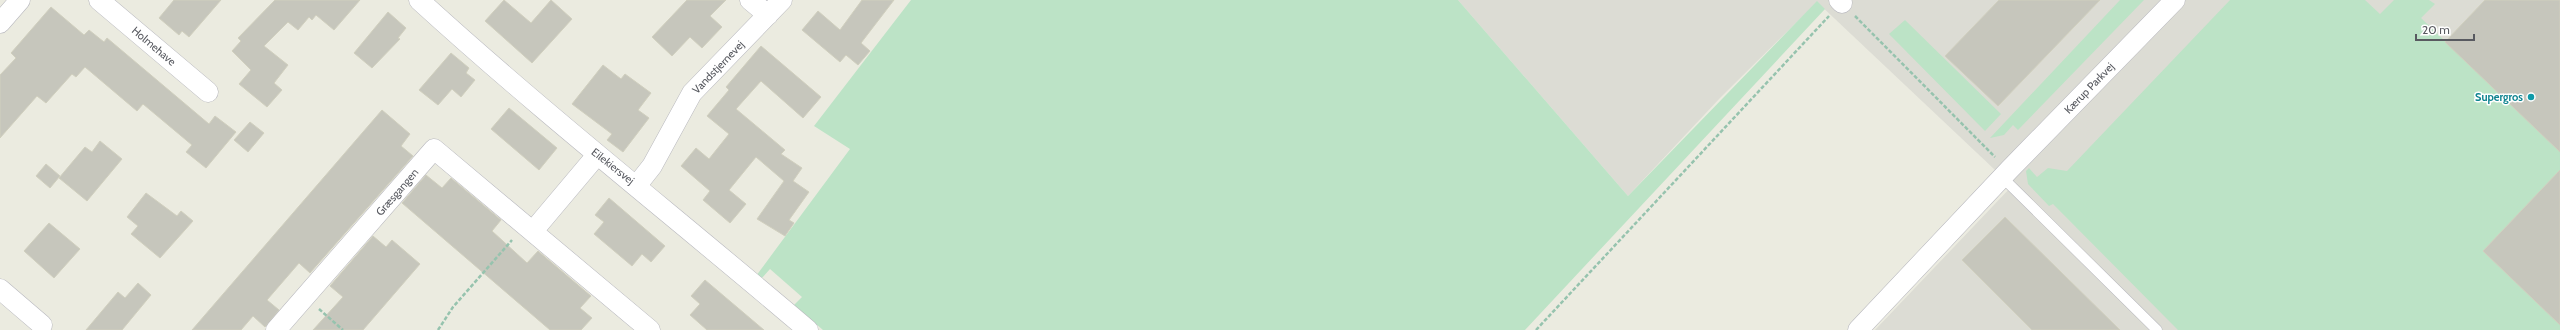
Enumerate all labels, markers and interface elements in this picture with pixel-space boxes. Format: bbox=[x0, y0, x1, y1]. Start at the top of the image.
scale bar bbox=[2416, 16, 2474, 42]
text: 20 m bbox=[2422, 22, 2450, 37]
street label: Holmehave bbox=[129, 23, 179, 69]
street label: Vandstjernevej bbox=[689, 37, 747, 97]
street label: Kærup Parkvej bbox=[2061, 59, 2117, 117]
place label: Supergros bbox=[2475, 90, 2523, 104]
marker: Supergros bbox=[2526, 92, 2536, 102]
street label: Eilekiersvej bbox=[589, 145, 637, 187]
street label: Græsgangen bbox=[373, 166, 421, 218]

